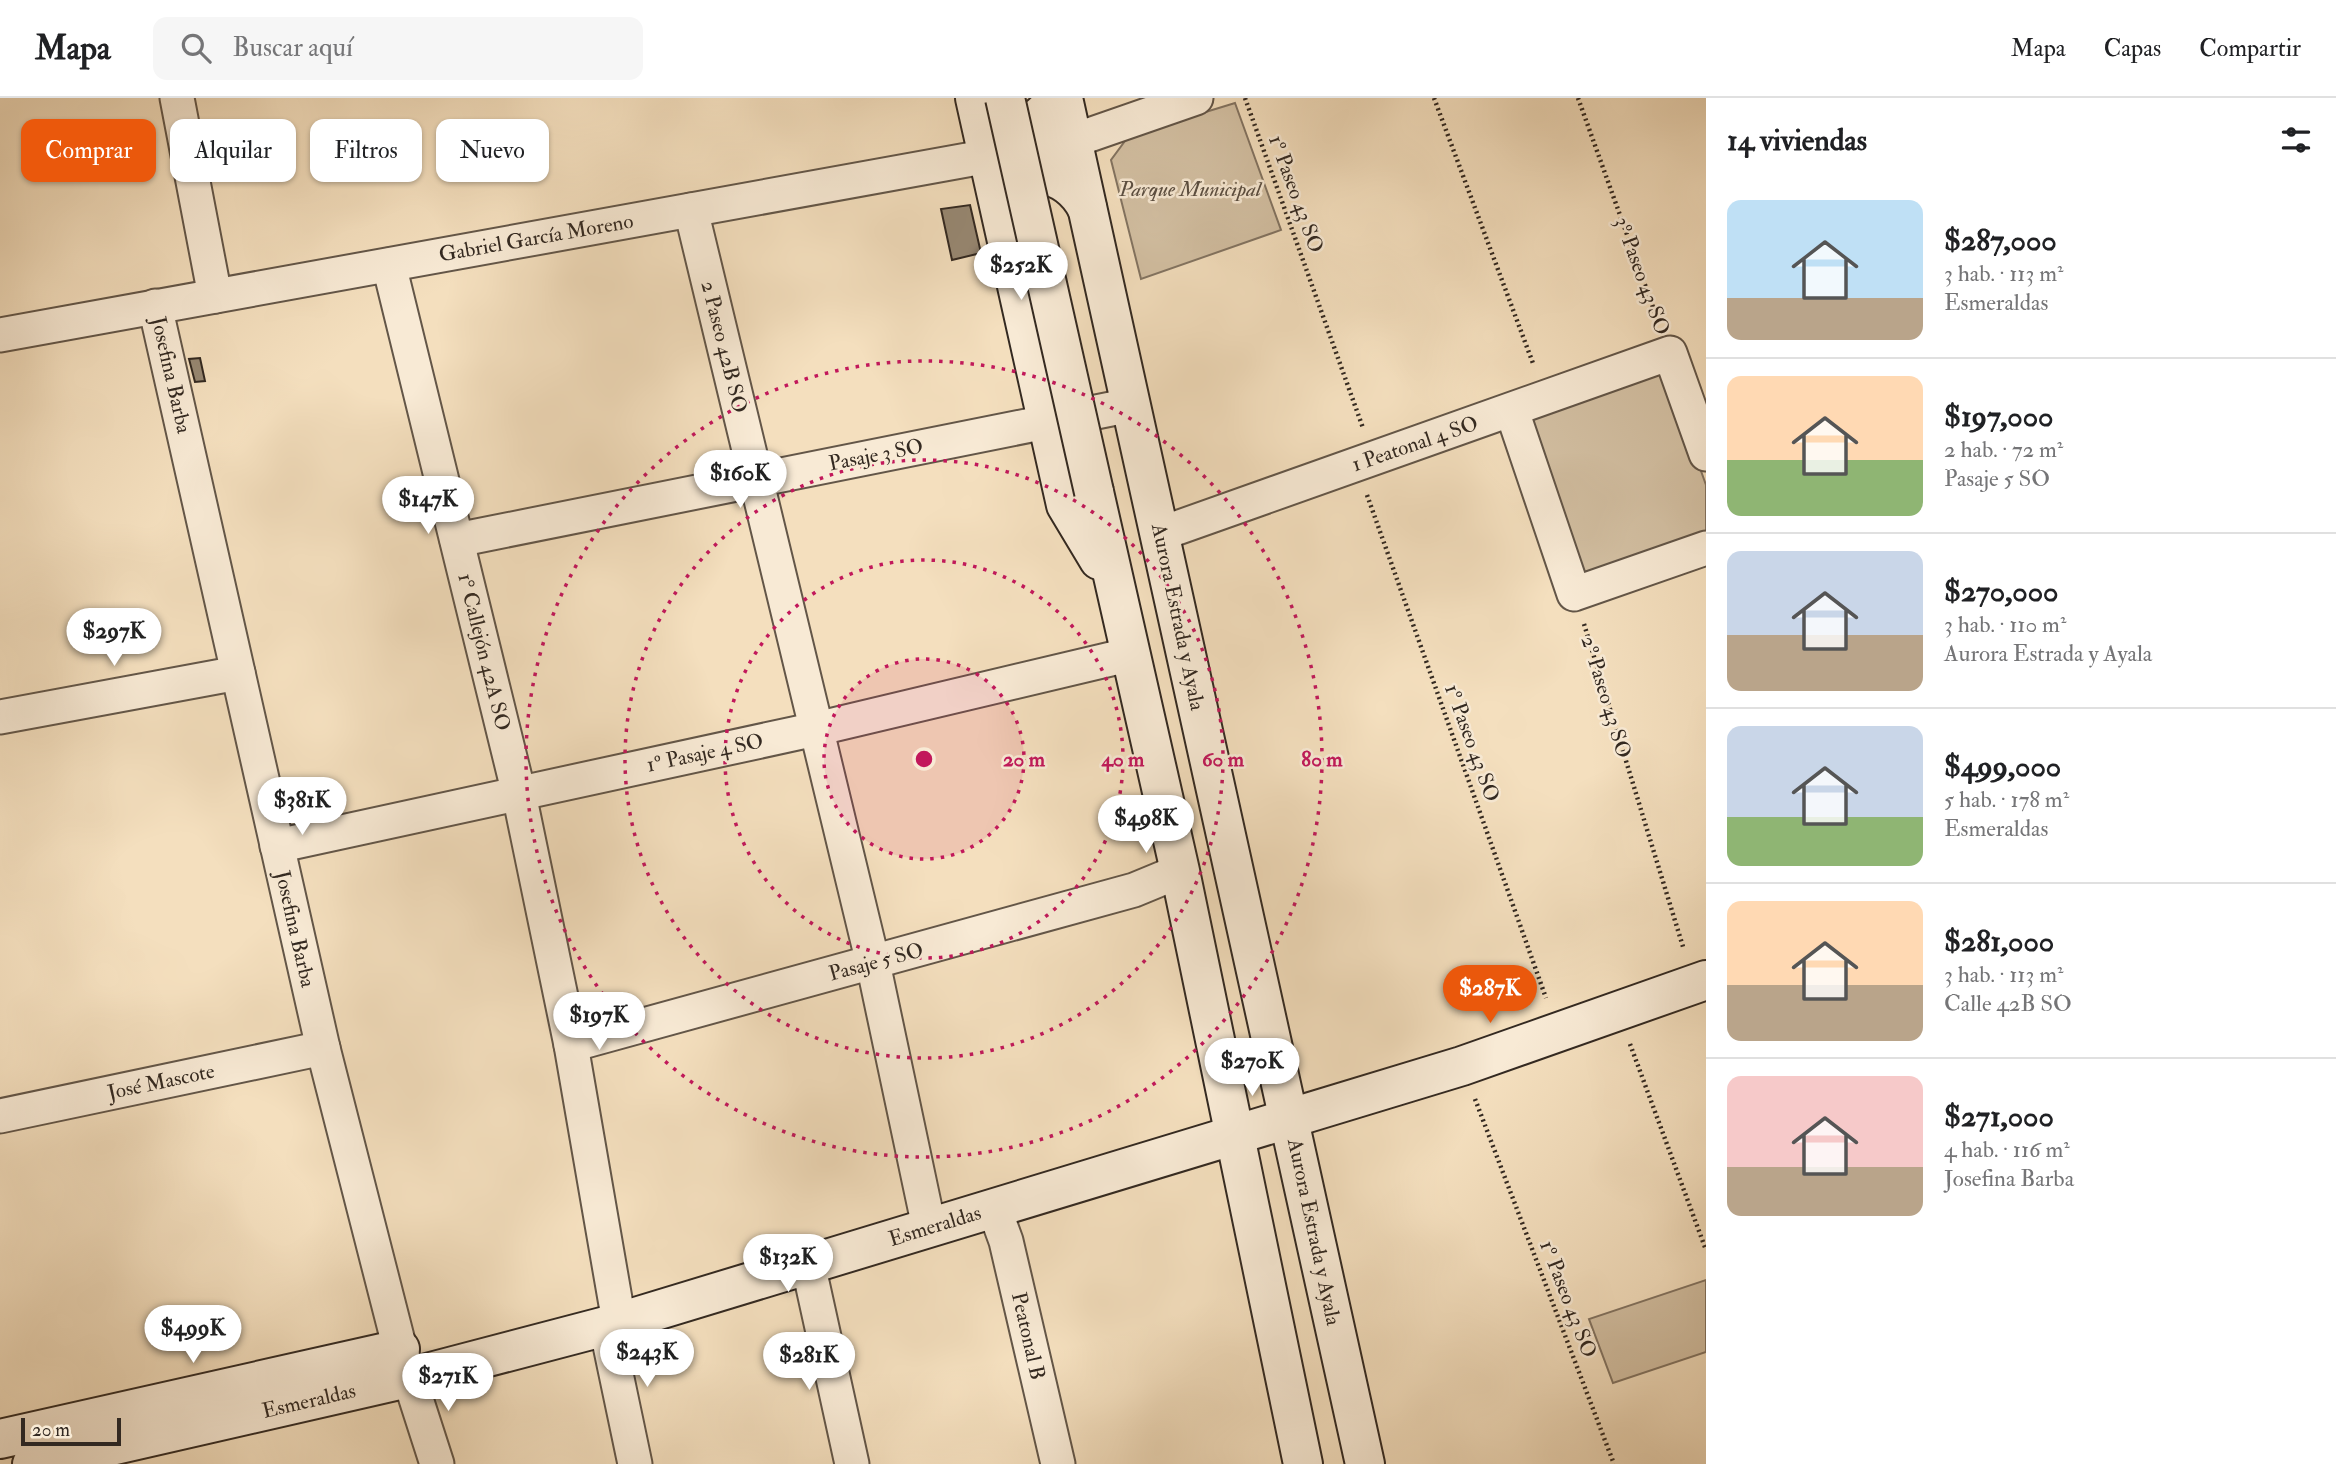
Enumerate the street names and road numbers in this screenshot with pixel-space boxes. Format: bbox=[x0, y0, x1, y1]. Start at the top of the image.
street label: 1º Paseo 43 SO bbox=[1262, 131, 1330, 257]
street label: Gabriel García Moreno bbox=[437, 208, 635, 268]
street label: 3º Paseo 43 SO bbox=[1608, 213, 1676, 339]
street label: 2 Paseo 42B SO bbox=[695, 278, 753, 416]
street label: Josefina Barba bbox=[144, 313, 198, 436]
street label: 1 Peatonal 4 SO bbox=[1348, 410, 1482, 478]
street label: Pasaje 3 SO bbox=[827, 433, 925, 477]
street label: Aurora Estrada y Ayala bbox=[1145, 520, 1211, 713]
street label: 1° Callejón 42A SO bbox=[451, 570, 517, 734]
street label: 2º Paseo 43 SO bbox=[1575, 633, 1637, 761]
street label: 1º Paseo 43 SO bbox=[1438, 680, 1506, 806]
street label: 1º Pasaje 4 SO bbox=[644, 727, 766, 779]
street label: Josefina Barba bbox=[268, 867, 322, 990]
street label: Pasaje 5 SO bbox=[826, 936, 926, 988]
street label: José Mascote bbox=[104, 1057, 217, 1107]
street label: Aurora Estrada y Ayala bbox=[1281, 1135, 1347, 1328]
street label: Esmeraldas bbox=[886, 1199, 984, 1253]
street label: 1º Paseo 43 SO bbox=[1533, 1237, 1603, 1361]
street label: Peatonal B bbox=[1005, 1290, 1051, 1382]
street label: Esmeraldas bbox=[260, 1377, 358, 1425]

